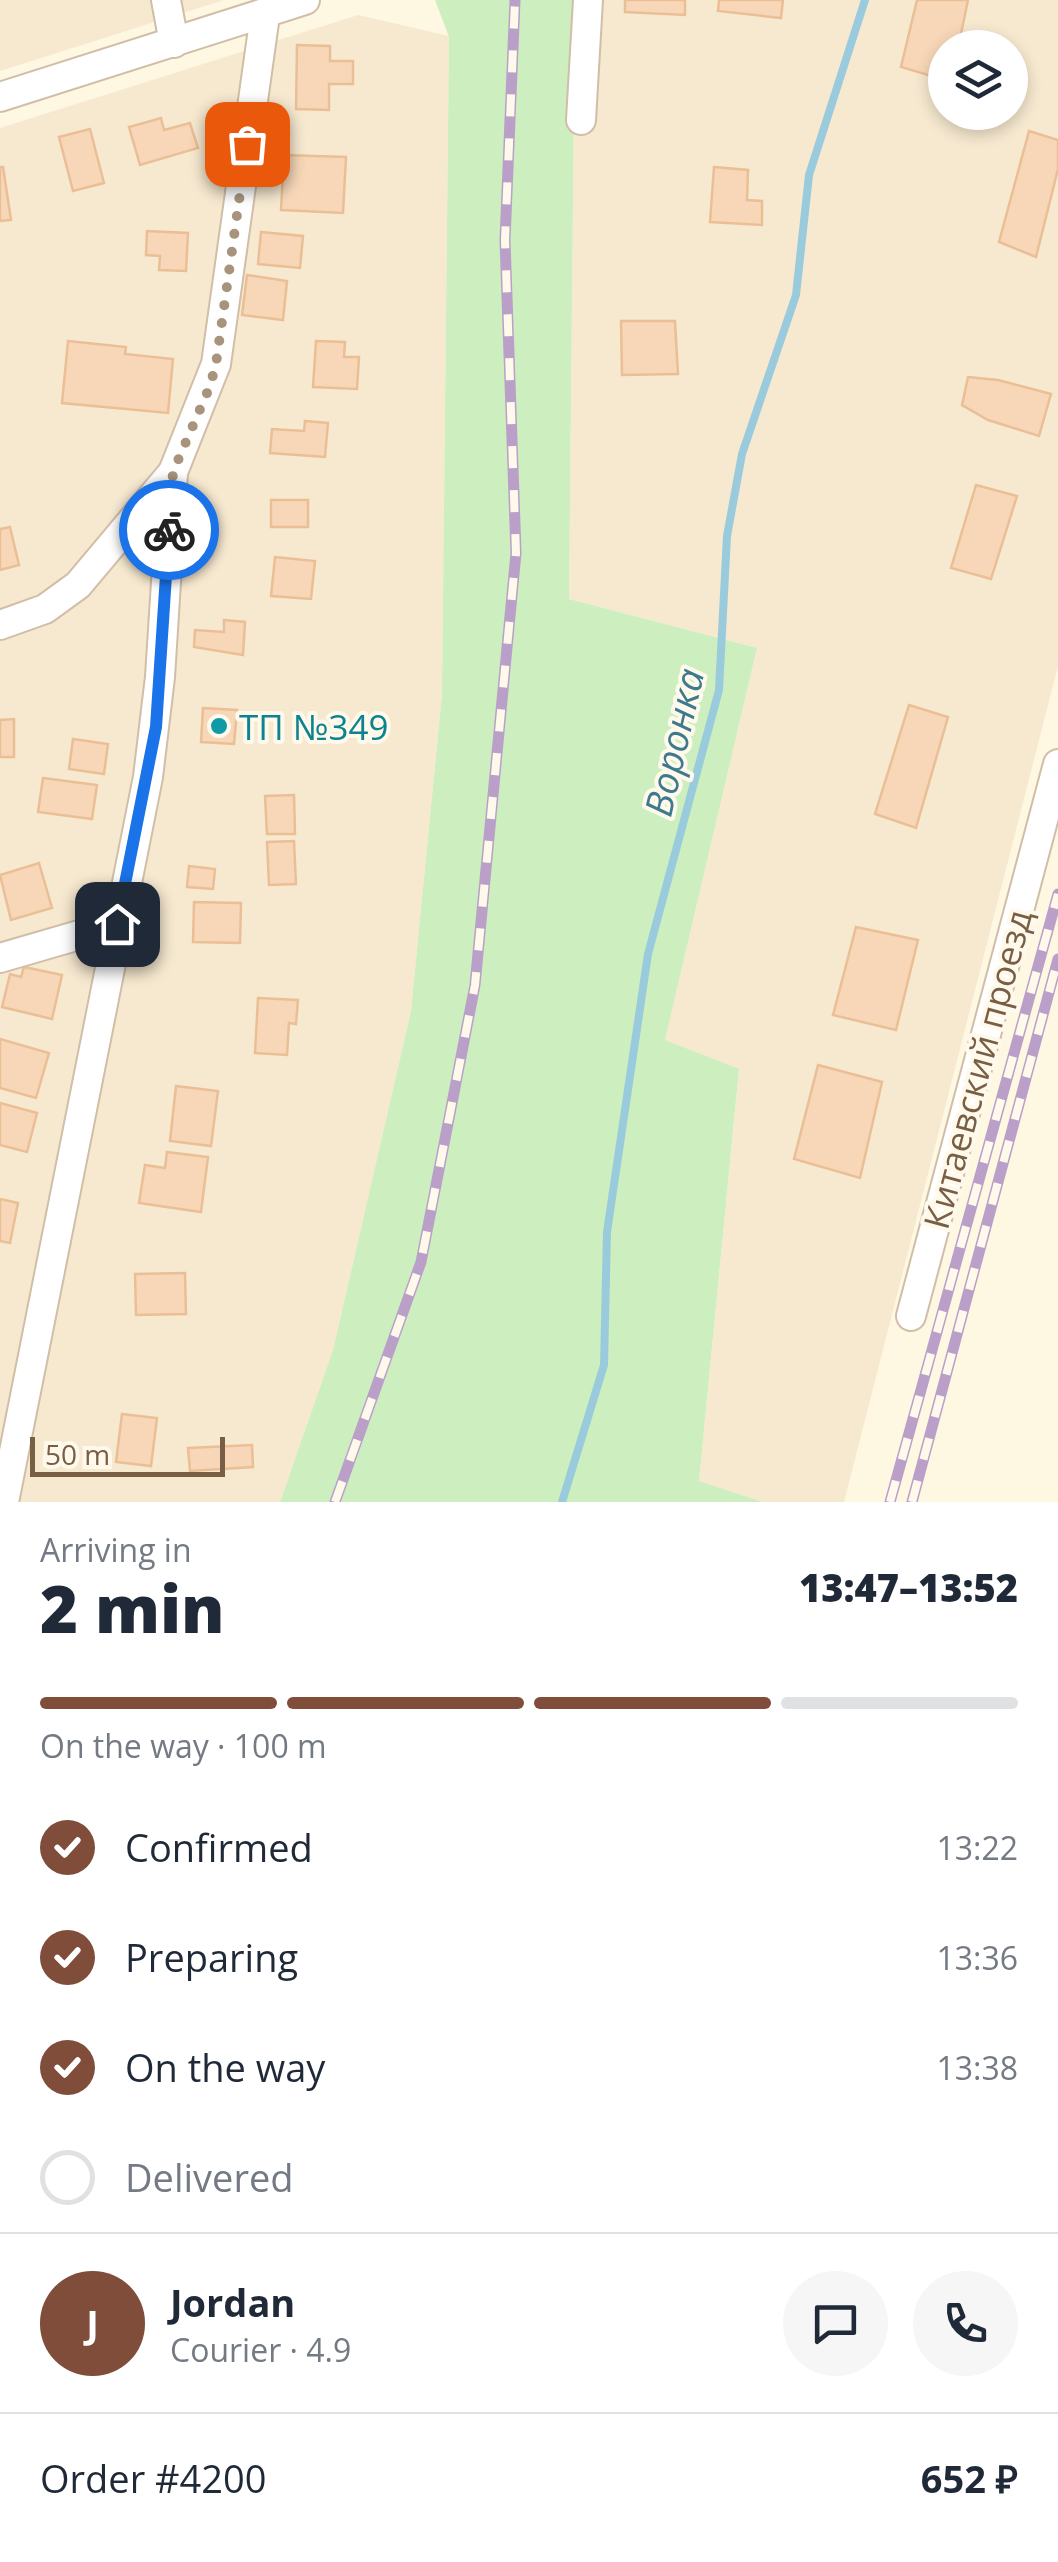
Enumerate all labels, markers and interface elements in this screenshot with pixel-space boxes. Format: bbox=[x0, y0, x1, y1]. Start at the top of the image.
map controls bbox=[928, 30, 1028, 130]
button: layers bbox=[928, 30, 1028, 130]
pin bbox=[205, 102, 290, 187]
icon: bag bbox=[220, 117, 275, 172]
courier bbox=[119, 480, 219, 580]
icon: bike bbox=[142, 503, 197, 558]
water label: Воронка bbox=[631, 663, 715, 821]
place label: ТП №349 bbox=[239, 703, 389, 750]
marker: ТП №349 bbox=[208, 715, 230, 737]
pin bbox=[75, 882, 160, 967]
icon: home bbox=[90, 897, 145, 952]
street label: Китаевский проезд bbox=[912, 904, 1042, 1234]
scale bar bbox=[30, 1432, 225, 1476]
text: 50 m bbox=[45, 1435, 110, 1473]
text: Arriving in bbox=[40, 1528, 192, 1571]
text: 13:47–13:52 bbox=[799, 1561, 1018, 1613]
text: 2 min bbox=[40, 1564, 225, 1652]
text: On the way · 100 m bbox=[40, 1724, 327, 1767]
icon: check bbox=[40, 1820, 95, 1875]
text: Confirmed bbox=[125, 1821, 313, 1873]
text: 13:22 bbox=[936, 1826, 1018, 1869]
icon: check bbox=[40, 1930, 95, 1985]
text: Preparing bbox=[125, 1931, 298, 1983]
text: 13:36 bbox=[936, 1936, 1018, 1979]
icon: check bbox=[40, 2040, 95, 2095]
text: On the way bbox=[125, 2041, 325, 2093]
text: 13:38 bbox=[936, 2046, 1018, 2089]
text: Delivered bbox=[125, 2151, 294, 2203]
button: chat bbox=[783, 2271, 888, 2376]
button: phone bbox=[913, 2271, 1018, 2376]
text: Jordan bbox=[170, 2276, 295, 2328]
text: J bbox=[86, 2297, 99, 2349]
text: Courier · 4.9 bbox=[170, 2328, 351, 2371]
text: Order #4200 bbox=[40, 2452, 267, 2504]
text: 652 ₽ bbox=[921, 2452, 1018, 2504]

